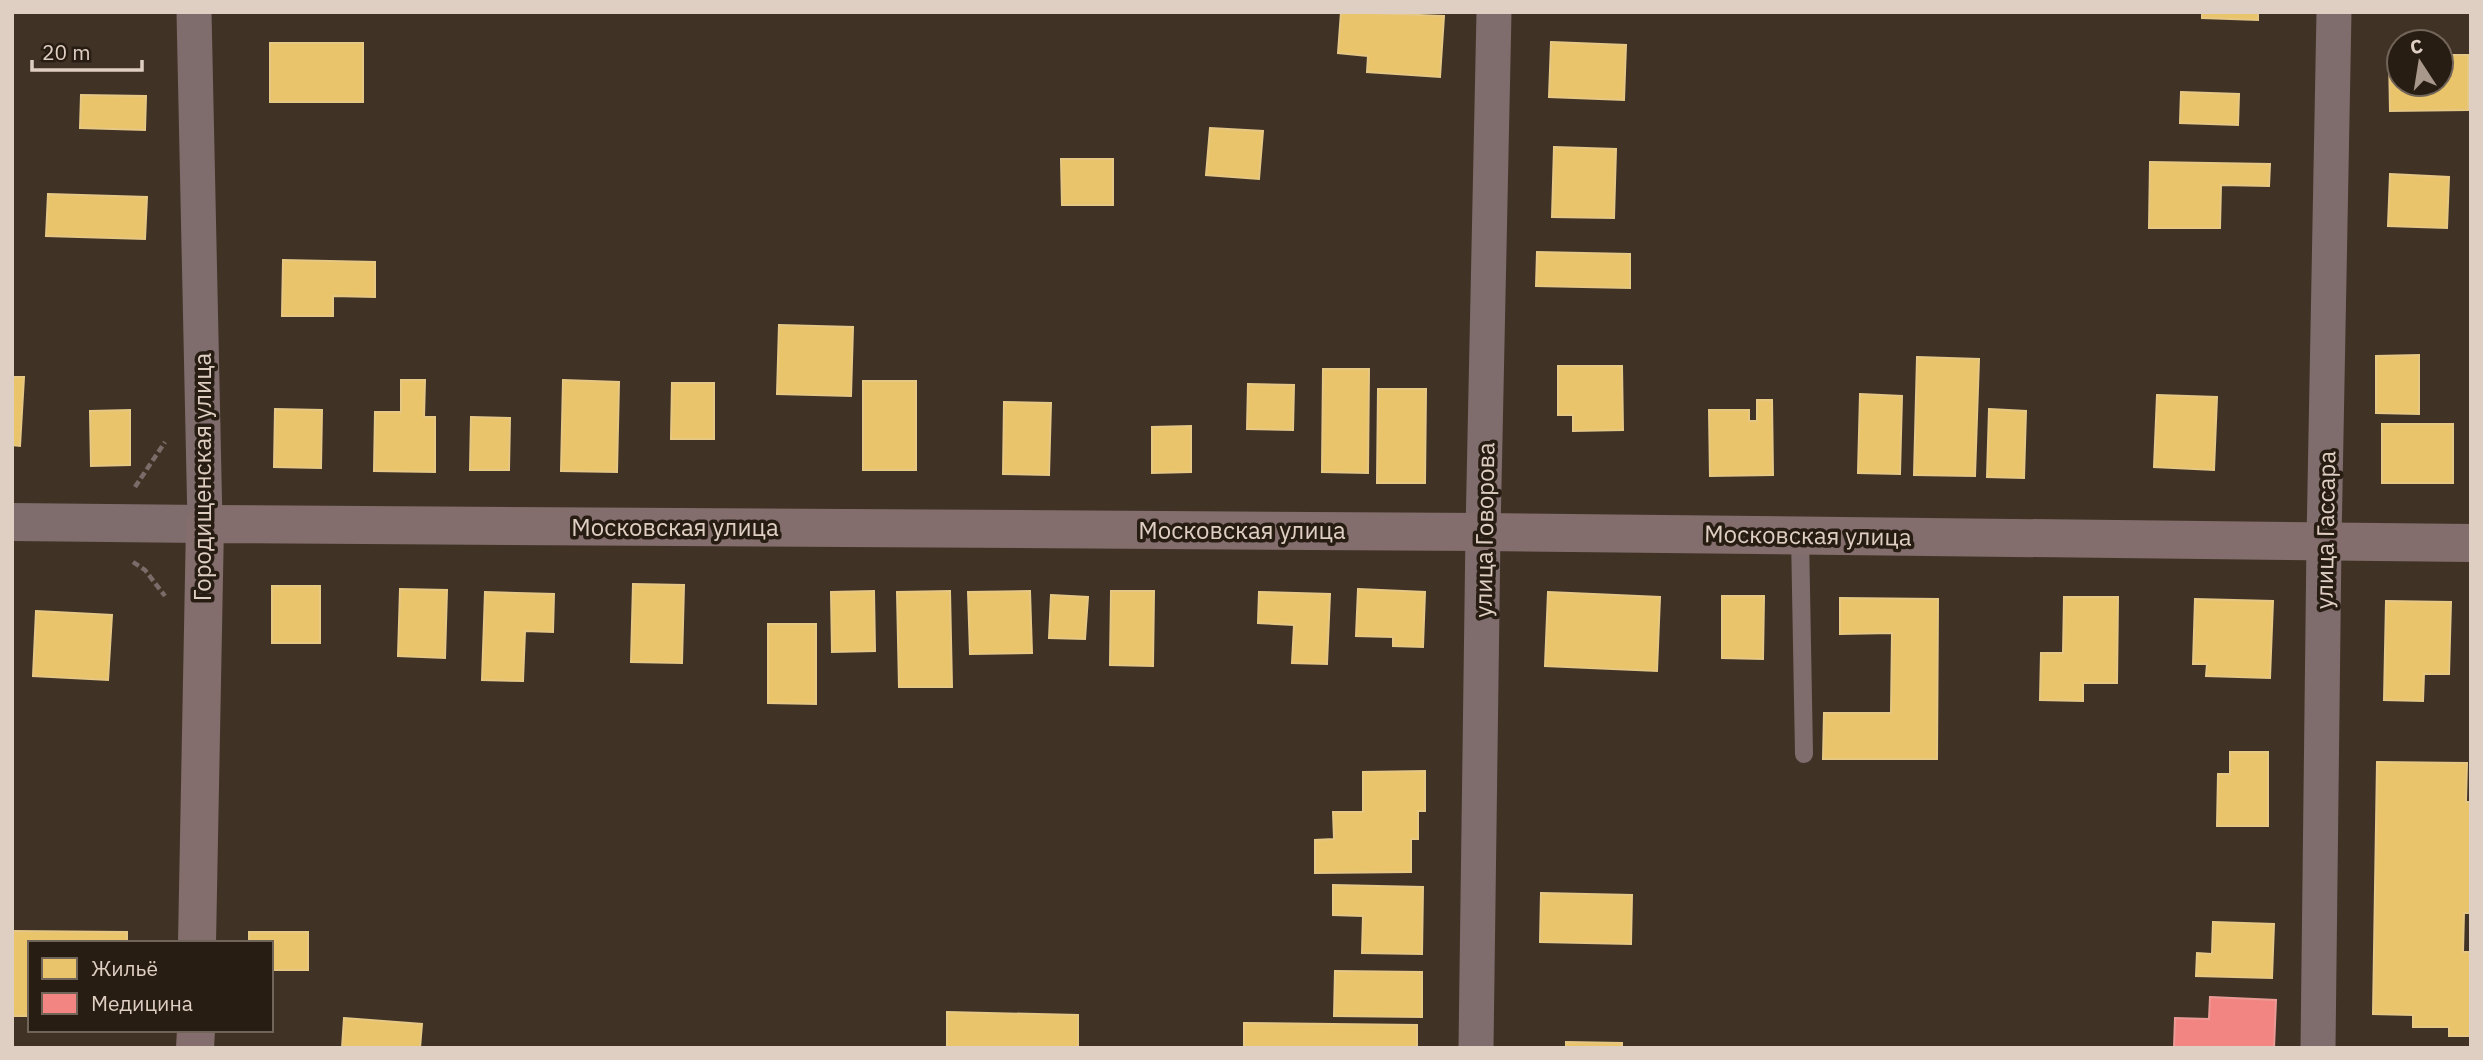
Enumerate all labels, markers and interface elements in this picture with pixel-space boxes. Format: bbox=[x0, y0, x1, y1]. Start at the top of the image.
scale bar bbox=[32, 28, 142, 72]
north arrow bbox=[2385, 28, 2455, 98]
text: С bbox=[2408, 33, 2425, 59]
text: 20 m bbox=[42, 38, 91, 66]
street label: Городищенская улица bbox=[186, 352, 218, 601]
street label: улица Говорова bbox=[1466, 442, 1502, 618]
street label: улица Гассара bbox=[2308, 450, 2342, 609]
street label: Московская улица bbox=[571, 511, 779, 543]
street label: Московская улица bbox=[1138, 514, 1346, 546]
street label: Московская улица bbox=[1704, 517, 1912, 553]
legend bbox=[28, 941, 273, 1032]
text: Жильё bbox=[91, 954, 158, 982]
text: Медицина bbox=[91, 989, 193, 1017]

